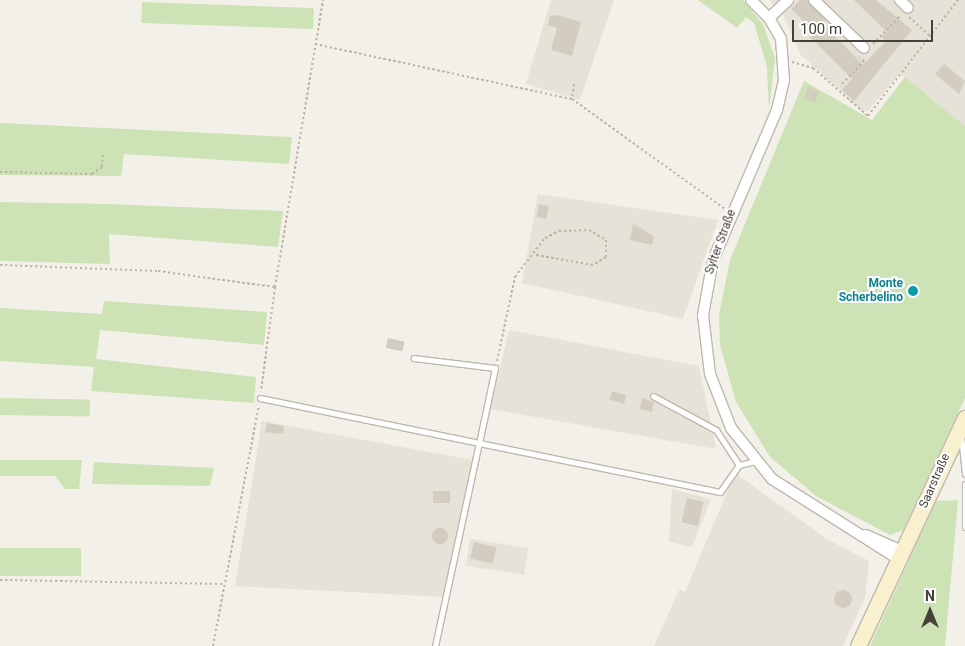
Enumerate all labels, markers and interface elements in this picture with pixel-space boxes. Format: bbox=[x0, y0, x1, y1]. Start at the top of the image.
scale bar bbox=[795, 10, 936, 42]
text: 100 m bbox=[800, 20, 842, 38]
street label: Sylter Straße bbox=[703, 208, 739, 276]
place label: Monte Scherbelino bbox=[839, 277, 903, 305]
marker: Monte Scherbelino bbox=[907, 285, 919, 297]
street label: Saarstraße bbox=[917, 451, 953, 511]
north arrow bbox=[905, 586, 955, 636]
text: N bbox=[925, 588, 935, 604]

